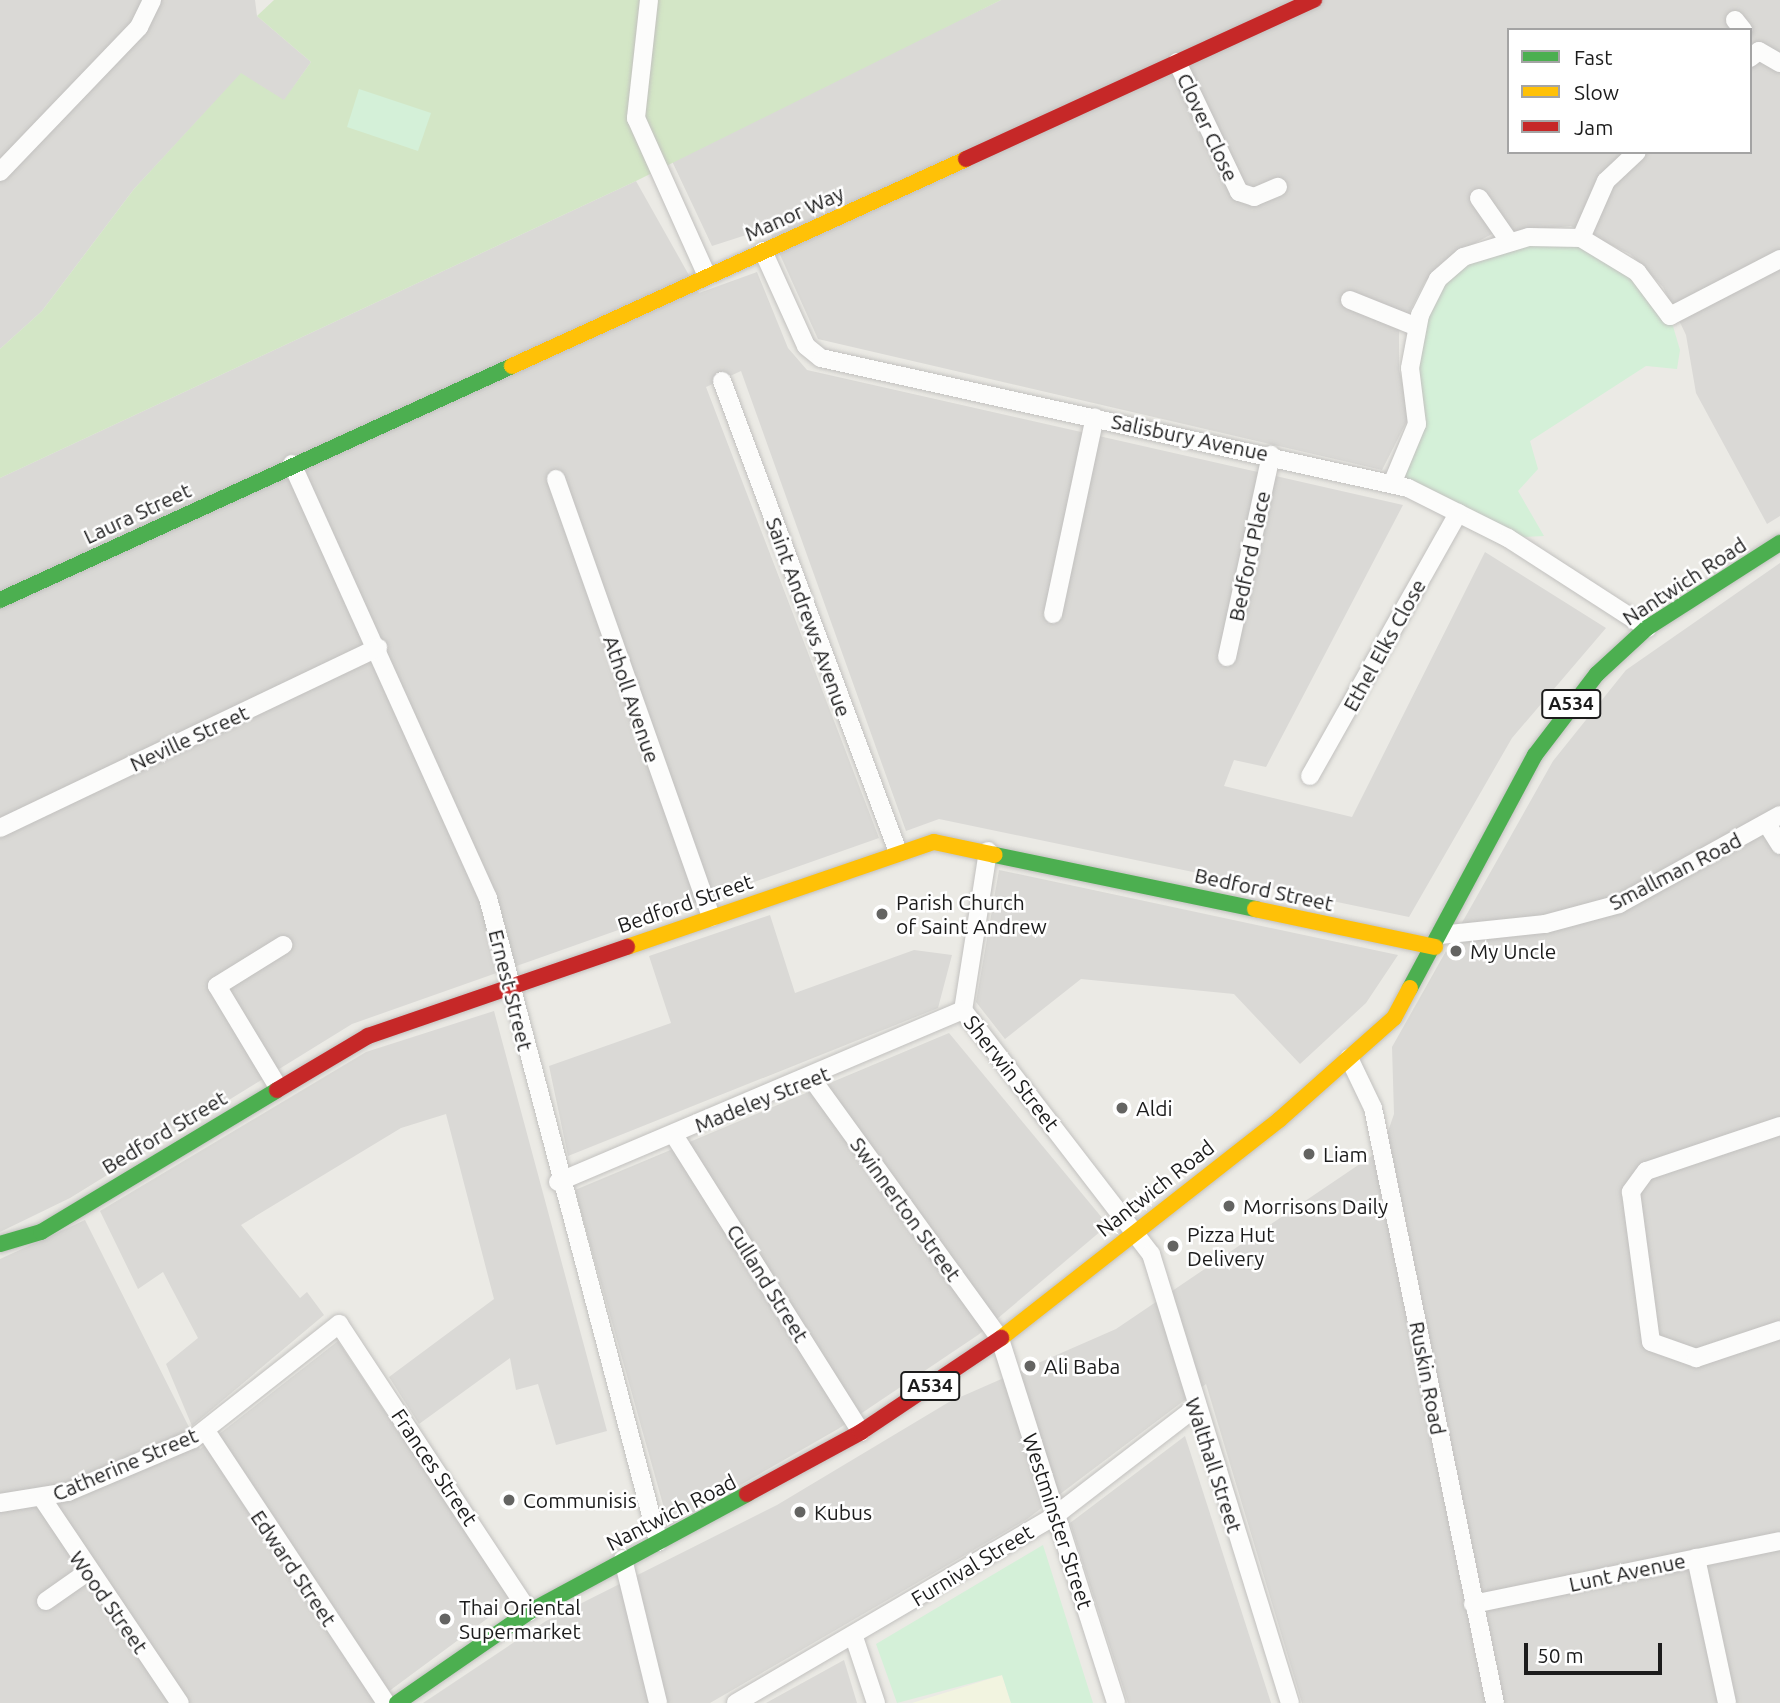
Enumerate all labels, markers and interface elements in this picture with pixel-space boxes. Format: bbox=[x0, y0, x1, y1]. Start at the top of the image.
legend bbox=[1507, 28, 1752, 154]
text: Fast bbox=[1574, 45, 1612, 69]
street label: Clover Close bbox=[1172, 69, 1244, 185]
text: Slow bbox=[1574, 80, 1619, 104]
text: Jam bbox=[1574, 115, 1613, 139]
street label: Manor Way bbox=[740, 180, 848, 246]
street label: Salisbury Avenue bbox=[1109, 408, 1271, 466]
street label: Laura Street bbox=[79, 477, 195, 549]
street label: Bedford Place bbox=[1223, 488, 1275, 624]
street label: Saint Andrews Avenue bbox=[761, 514, 857, 720]
street label: Nantwich Road bbox=[1617, 532, 1751, 630]
street label: Ethel Elks Close bbox=[1337, 575, 1431, 715]
street label: Atholl Avenue bbox=[598, 632, 666, 766]
road number: A534 bbox=[1540, 688, 1602, 720]
street label: Neville Street bbox=[126, 700, 252, 776]
street label: Smallman Road bbox=[1605, 827, 1745, 915]
street label: Bedford Street bbox=[1192, 862, 1336, 916]
street label: Bedford Street bbox=[614, 868, 756, 938]
place label: Parish Church of Saint Andrew bbox=[896, 889, 1047, 939]
marker: Parish Church of Saint Andrew bbox=[874, 906, 890, 922]
street label: Ernest Street bbox=[484, 927, 538, 1053]
place label: My Uncle bbox=[1470, 938, 1556, 964]
marker: My Uncle bbox=[1448, 943, 1464, 959]
street label: Sherwin Street bbox=[959, 1010, 1065, 1136]
street label: Madeley Street bbox=[691, 1060, 833, 1138]
street label: Bedford Street bbox=[97, 1085, 231, 1179]
place label: Aldi bbox=[1136, 1095, 1173, 1121]
marker: Aldi bbox=[1114, 1100, 1130, 1116]
street label: Swinnerton Street bbox=[845, 1132, 967, 1286]
street label: Nantwich Road bbox=[1091, 1134, 1219, 1242]
place label: Liam bbox=[1323, 1141, 1368, 1167]
marker: Liam bbox=[1301, 1146, 1317, 1162]
place label: Morrisons Daily bbox=[1243, 1193, 1388, 1219]
marker: Morrisons Daily bbox=[1221, 1198, 1237, 1214]
street label: Culland Street bbox=[722, 1219, 814, 1347]
place label: Pizza Hut Delivery bbox=[1187, 1221, 1274, 1271]
marker: Pizza Hut Delivery bbox=[1165, 1238, 1181, 1254]
street label: Ruskin Road bbox=[1405, 1319, 1451, 1437]
place label: Ali Baba bbox=[1044, 1353, 1120, 1379]
marker: Ali Baba bbox=[1022, 1358, 1038, 1374]
road number: A534 bbox=[898, 1370, 962, 1402]
street label: Walthall Street bbox=[1180, 1394, 1248, 1536]
street label: Frances Street bbox=[387, 1404, 483, 1530]
street label: Catherine Street bbox=[48, 1422, 202, 1506]
street label: Westminster Street bbox=[1018, 1430, 1098, 1612]
street label: Nantwich Road bbox=[602, 1468, 740, 1556]
place label: Communisis bbox=[523, 1487, 637, 1513]
marker: Communisis bbox=[501, 1492, 517, 1508]
place label: Kubus bbox=[814, 1499, 872, 1525]
marker: Kubus bbox=[792, 1504, 808, 1520]
street label: Edward Street bbox=[246, 1505, 342, 1631]
street label: Furnival Street bbox=[906, 1519, 1038, 1611]
street label: Wood Street bbox=[64, 1546, 154, 1658]
street label: Lunt Avenue bbox=[1566, 1547, 1688, 1597]
place label: Thai Oriental Supermarket bbox=[459, 1594, 581, 1644]
marker: Thai Oriental Supermarket bbox=[437, 1611, 453, 1627]
scale bar bbox=[1528, 1630, 1666, 1674]
text: 50 m bbox=[1537, 1643, 1584, 1667]

